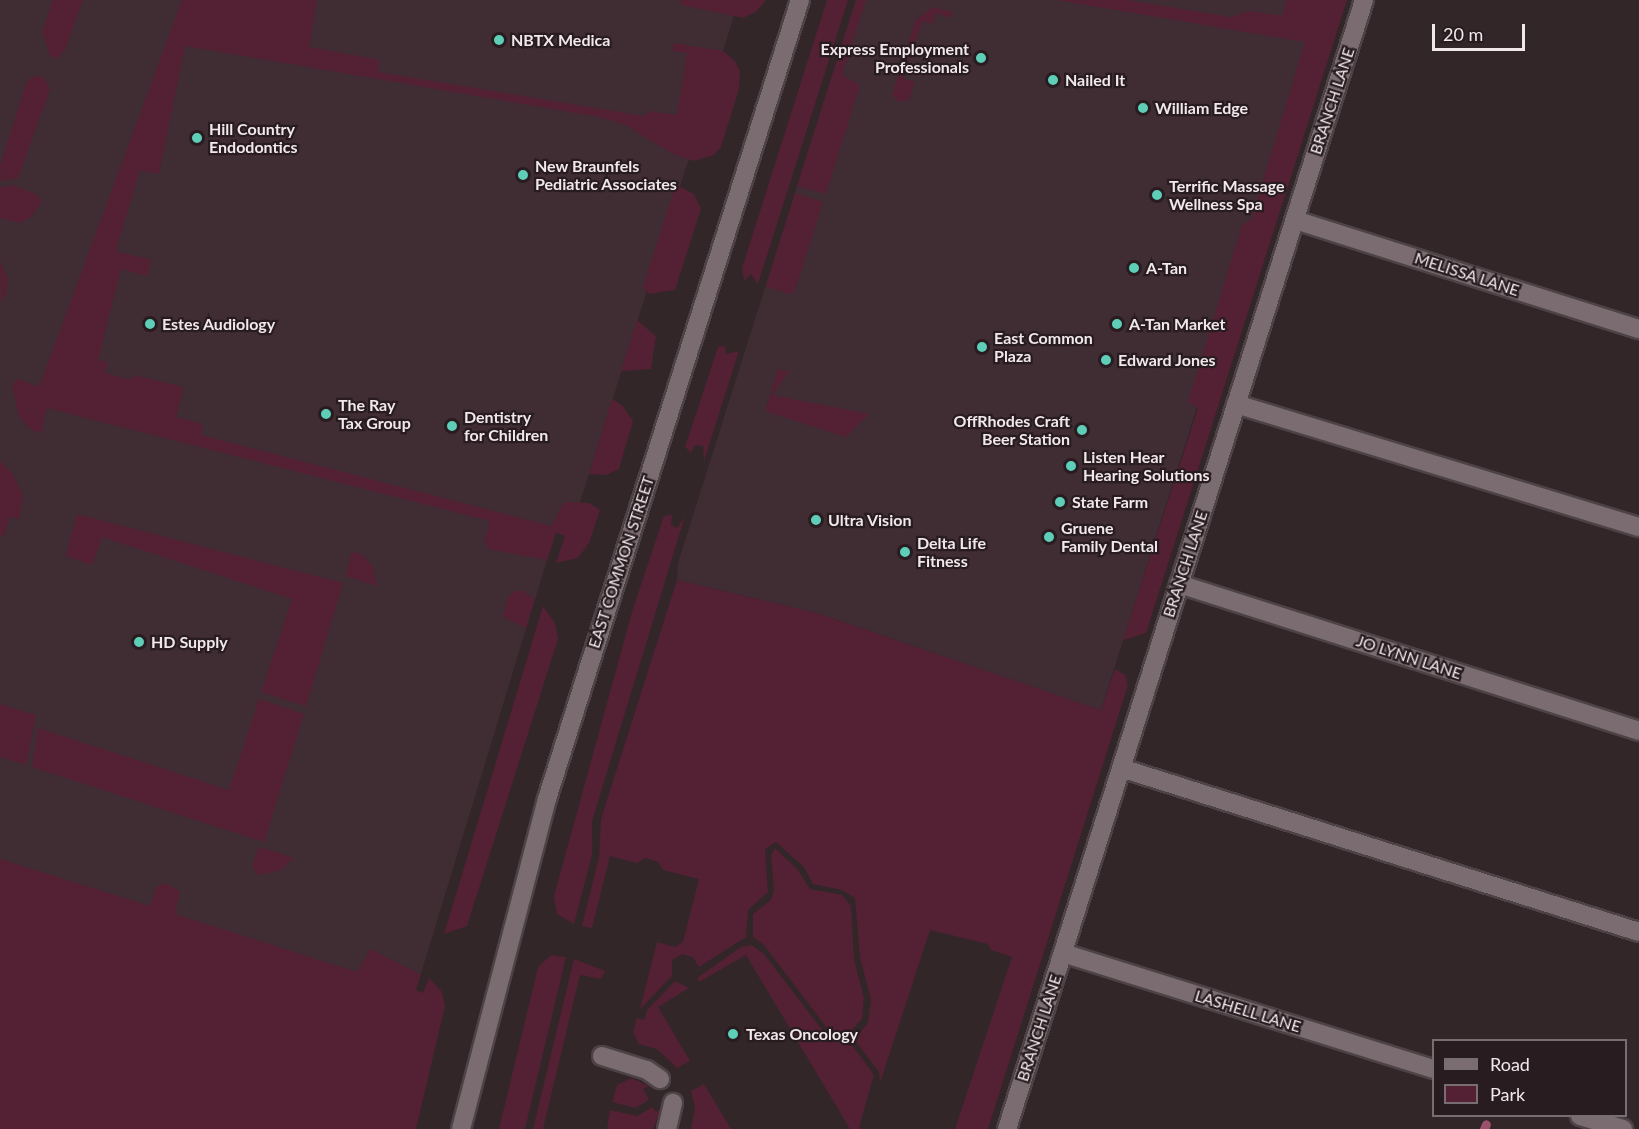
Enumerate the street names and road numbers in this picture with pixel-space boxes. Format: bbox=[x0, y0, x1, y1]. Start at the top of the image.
street label: BRANCH LANE bbox=[1306, 45, 1358, 157]
street label: MELISSA LANE bbox=[1412, 248, 1522, 300]
street label: EAST COMMON STREET bbox=[584, 473, 658, 651]
street label: BRANCH LANE bbox=[1159, 508, 1211, 620]
street label: JO LYNN LANE bbox=[1354, 631, 1464, 683]
street label: BRANCH LANE bbox=[1013, 972, 1065, 1084]
street label: LASHELL LANE bbox=[1192, 986, 1304, 1036]

